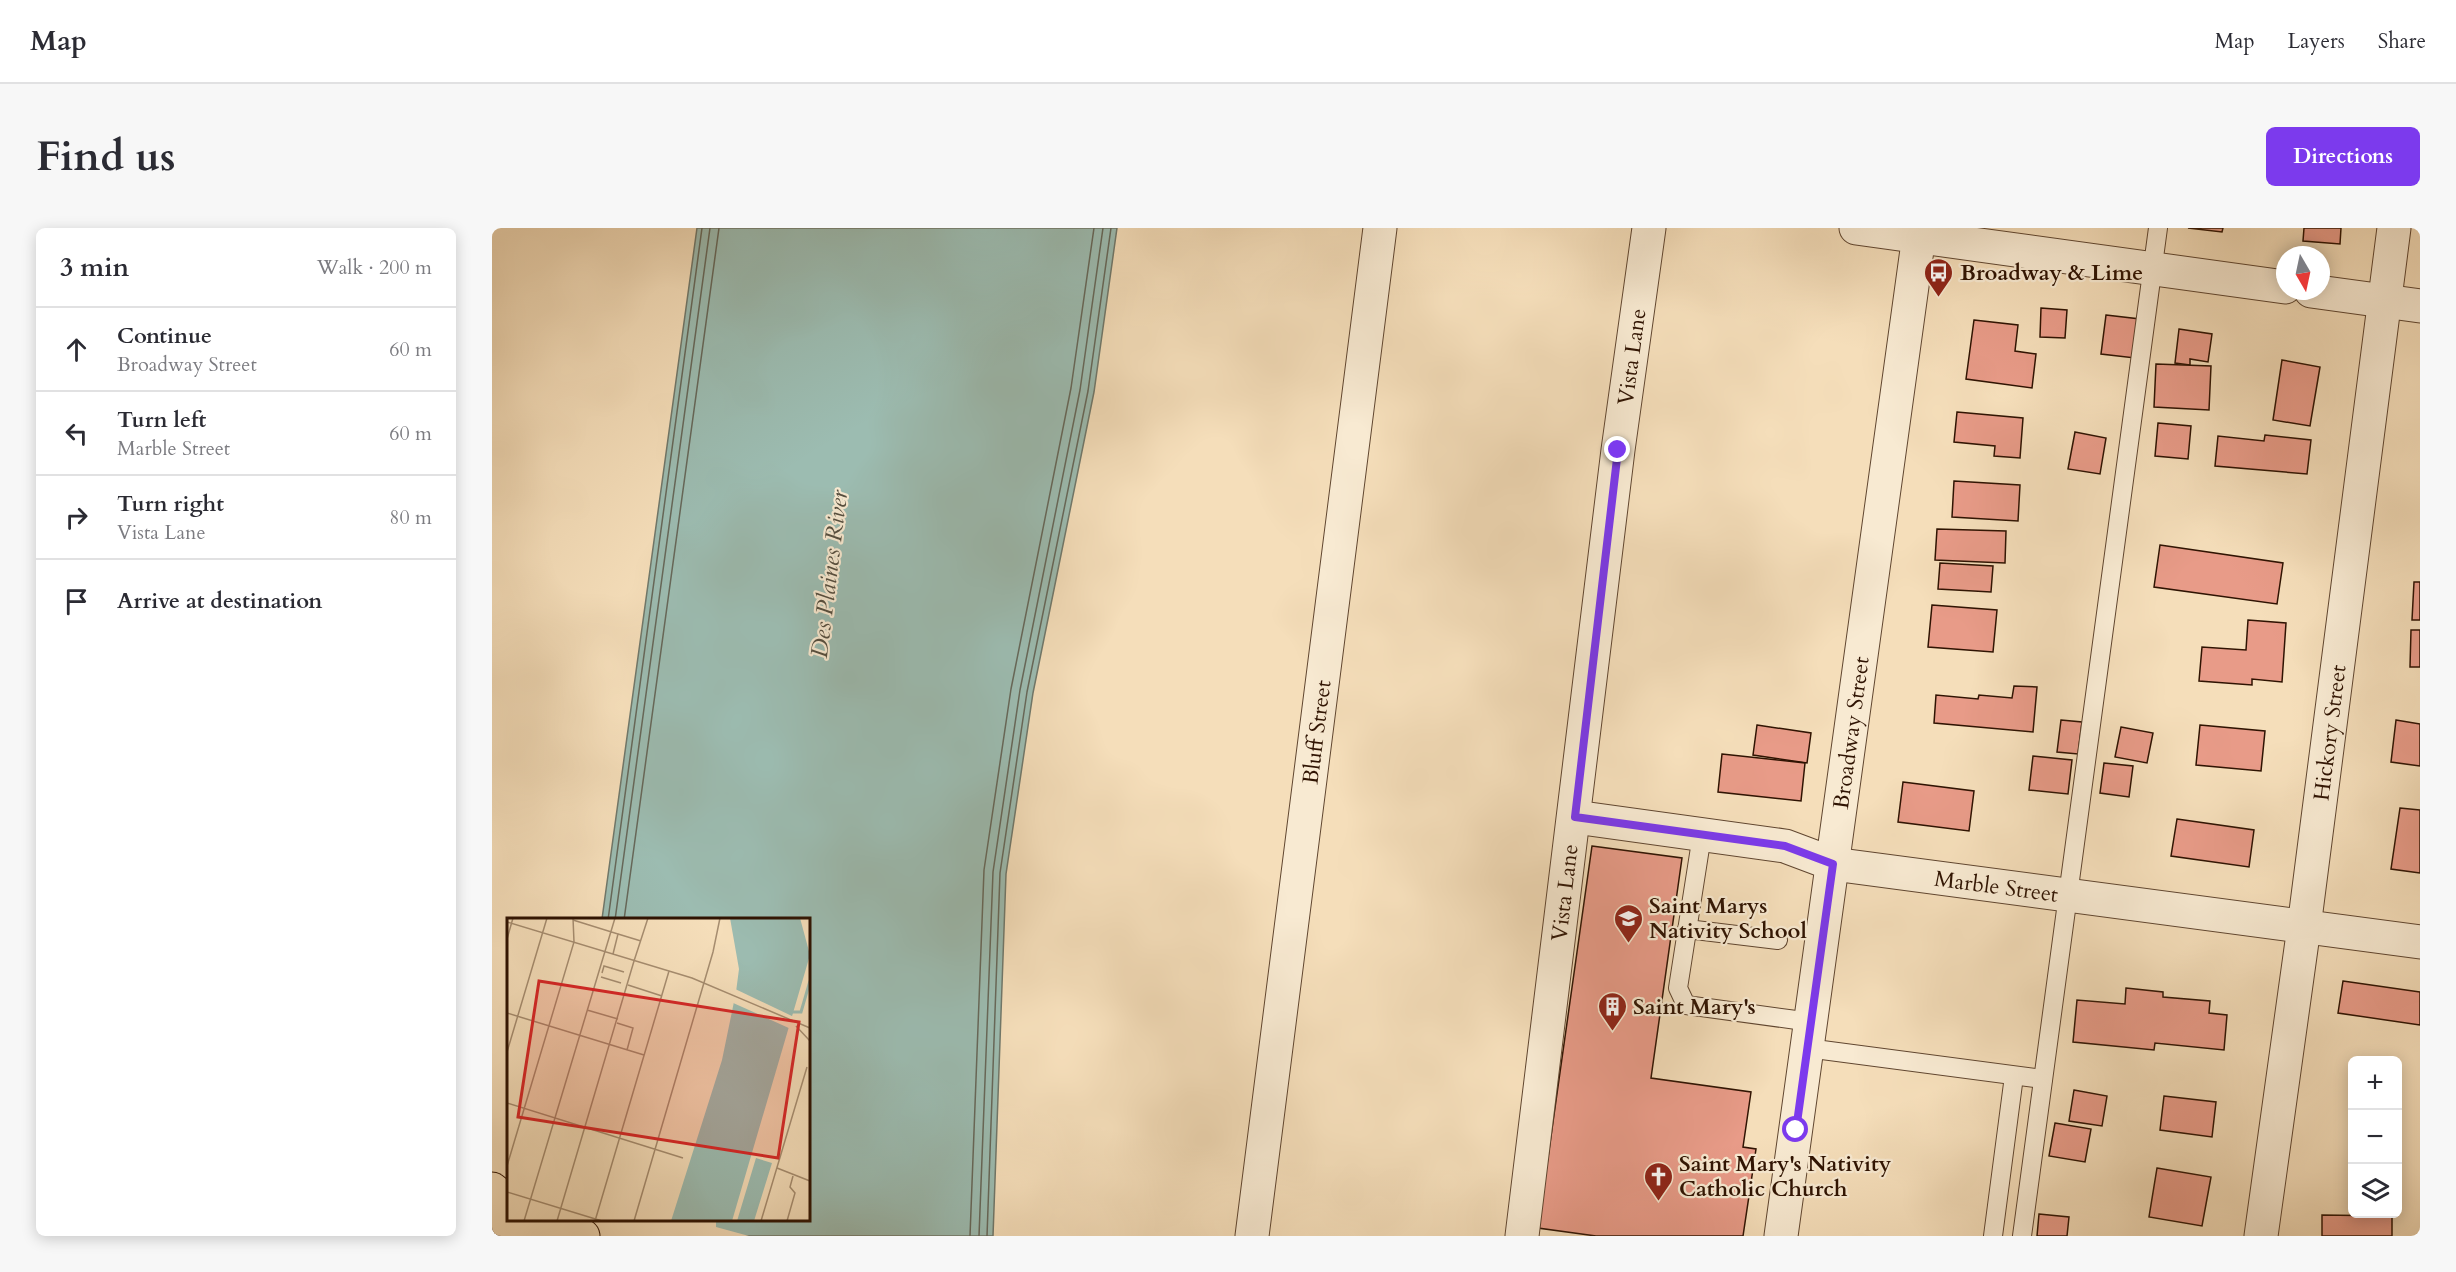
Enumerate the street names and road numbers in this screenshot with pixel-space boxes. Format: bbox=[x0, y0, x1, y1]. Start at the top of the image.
street label: Vista Lane bbox=[1610, 307, 1654, 407]
street label: Broadway Street bbox=[1826, 655, 1877, 811]
street label: Hickory Street bbox=[2306, 663, 2354, 802]
street label: Bluff Street bbox=[1296, 678, 1338, 786]
street label: Vista Lane bbox=[1544, 842, 1586, 943]
street label: Marble Street bbox=[1932, 864, 2060, 910]

